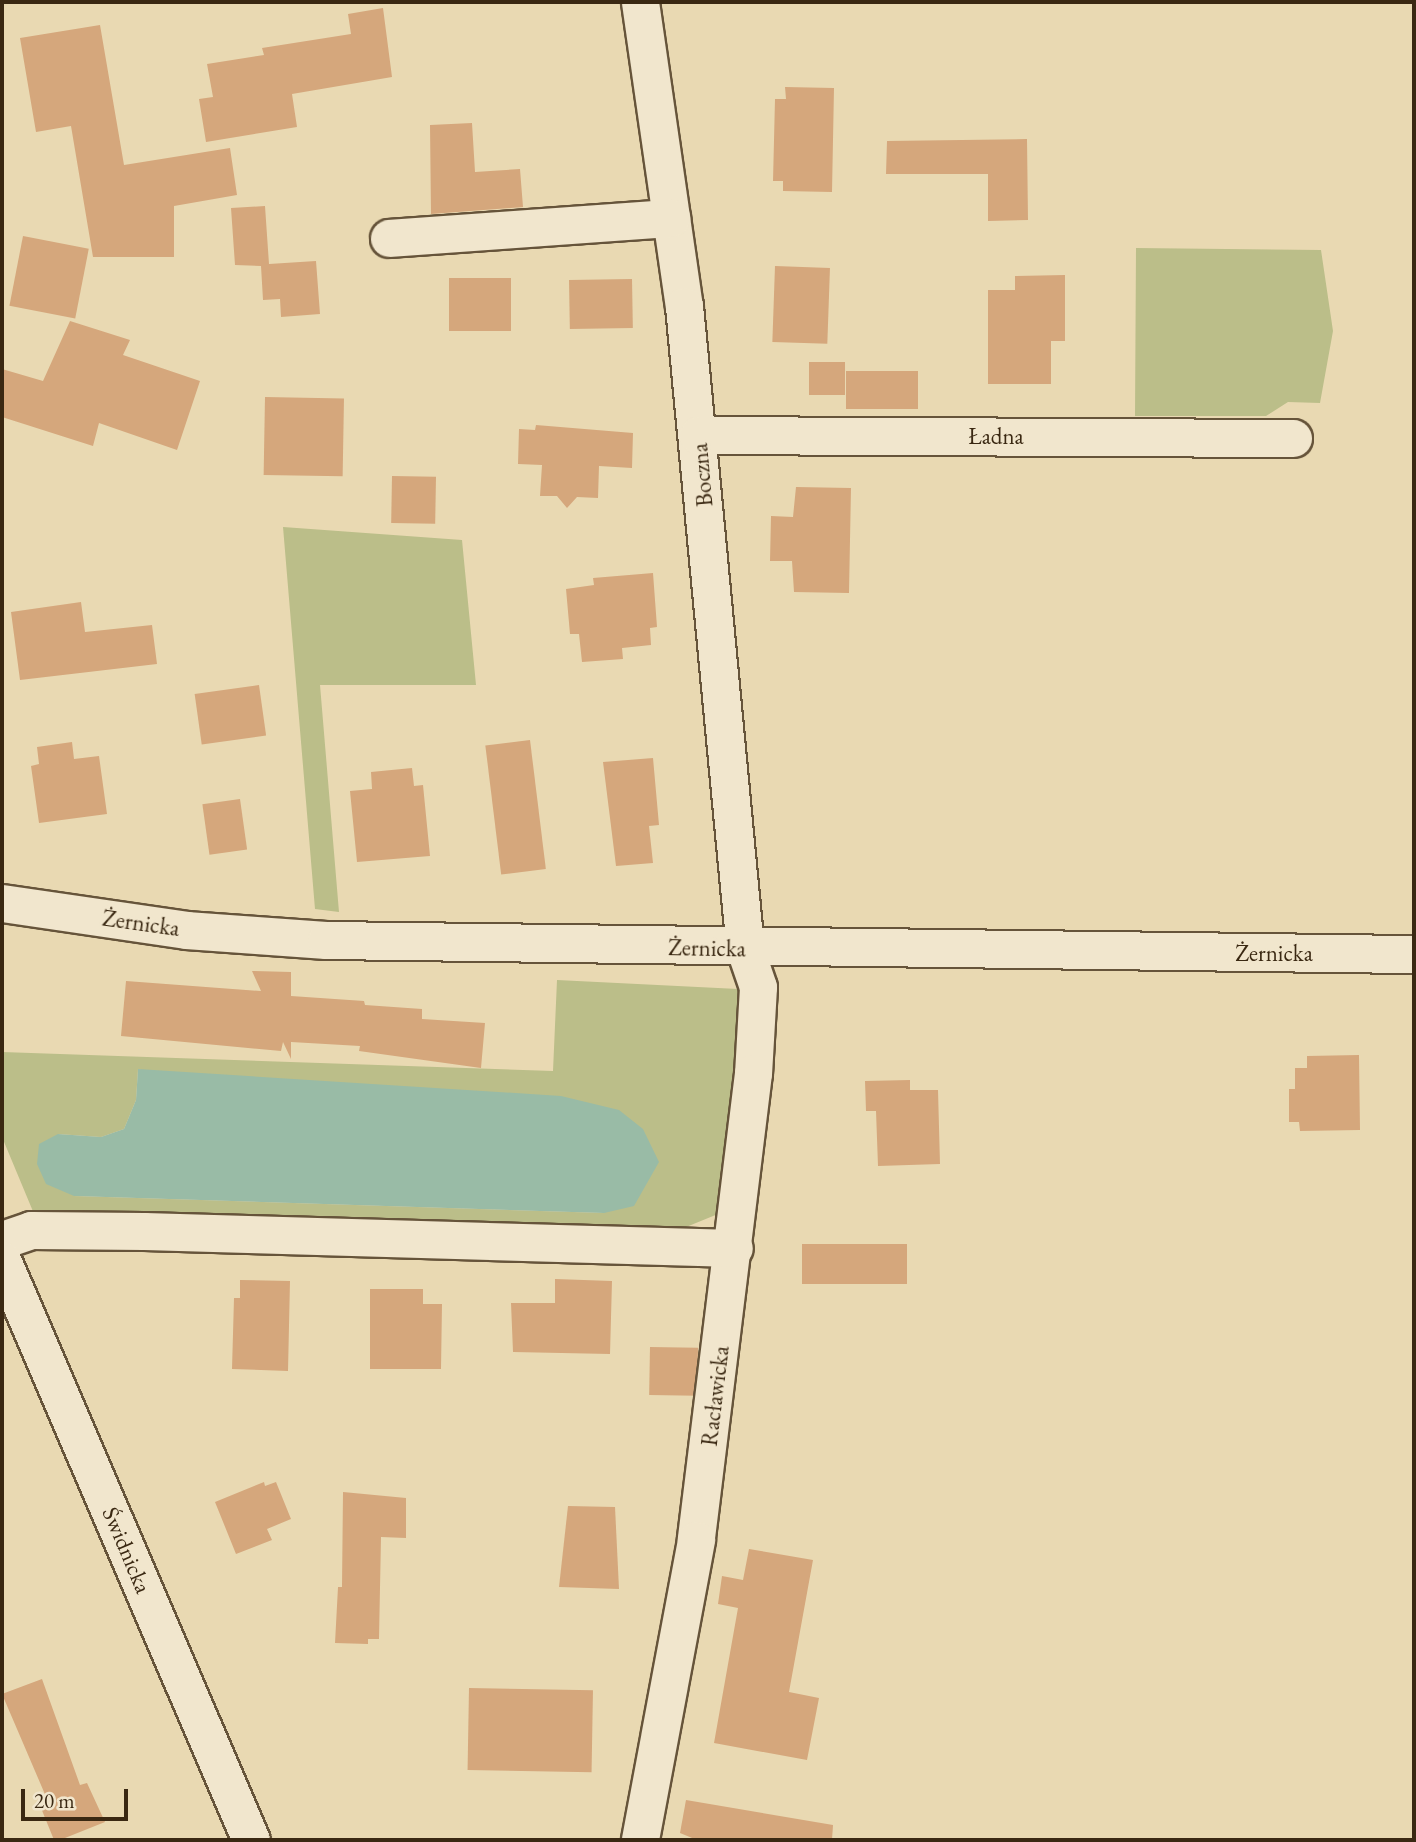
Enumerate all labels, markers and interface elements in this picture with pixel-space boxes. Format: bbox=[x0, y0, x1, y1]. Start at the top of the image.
street label: Ładna bbox=[968, 422, 1024, 450]
street label: Boczna bbox=[685, 442, 719, 508]
street label: Żernicka bbox=[101, 904, 181, 942]
street label: Żernicka bbox=[668, 934, 746, 962]
street label: Żernicka bbox=[1235, 939, 1313, 967]
street label: Racławicka bbox=[695, 1344, 735, 1448]
street label: Świdnicka bbox=[97, 1503, 157, 1597]
scale bar bbox=[24, 1776, 131, 1820]
text: 20 m bbox=[34, 1787, 75, 1814]

